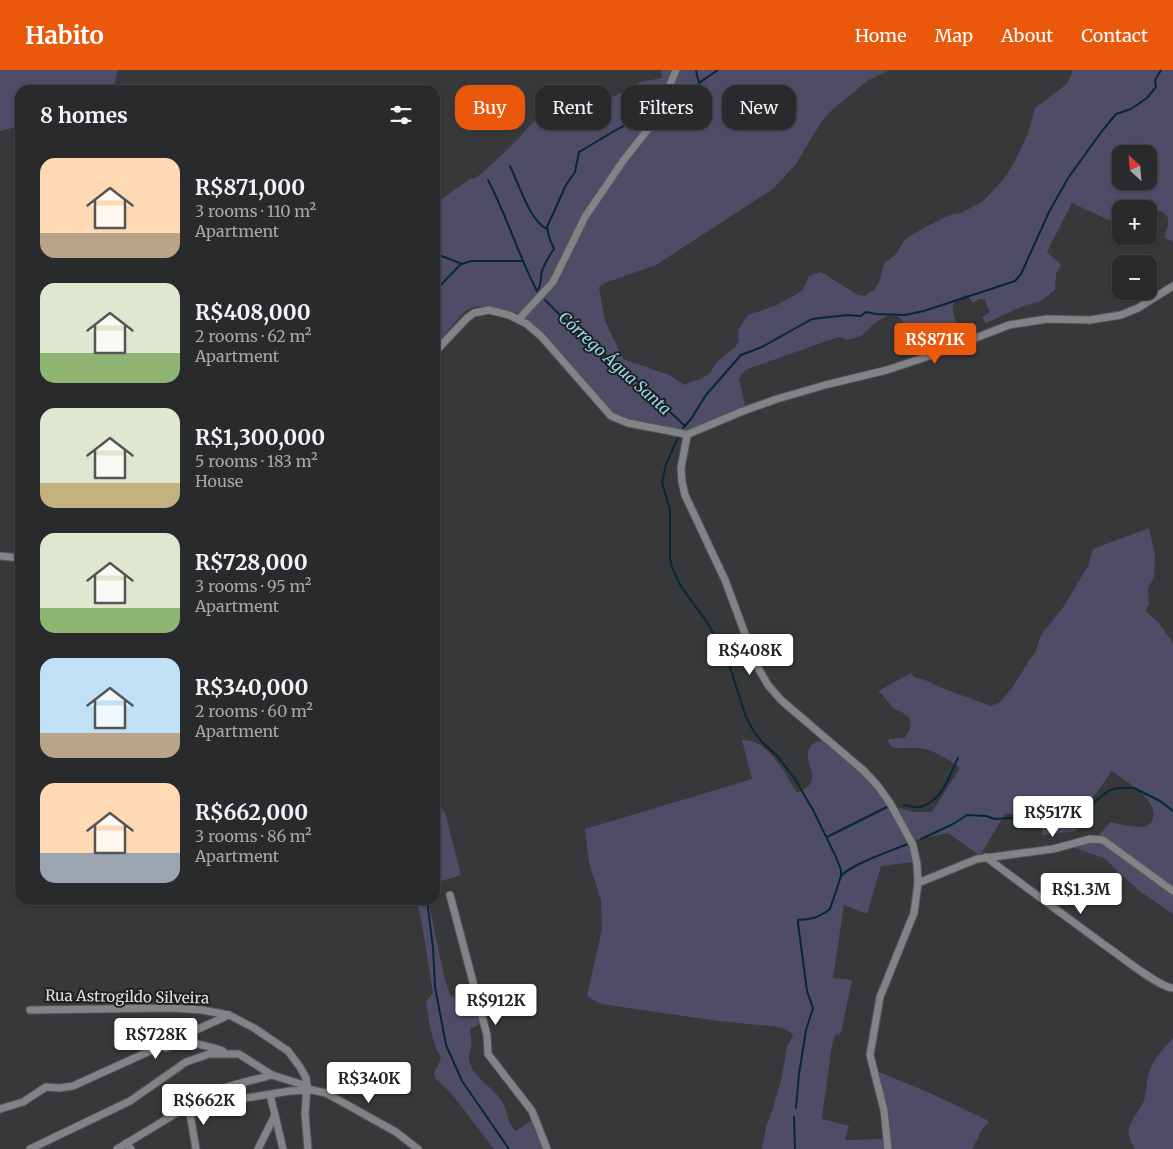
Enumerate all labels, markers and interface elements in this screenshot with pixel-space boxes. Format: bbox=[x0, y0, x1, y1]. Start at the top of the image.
text: Habito bbox=[25, 20, 104, 51]
text: Home bbox=[855, 24, 907, 47]
text: Map bbox=[935, 24, 973, 47]
text: About bbox=[1001, 24, 1053, 47]
text: Contact bbox=[1081, 24, 1148, 47]
chip: Buy bbox=[455, 85, 525, 130]
chip: Rent bbox=[535, 85, 611, 130]
chip: Filters bbox=[621, 85, 712, 130]
chip: New bbox=[722, 85, 796, 130]
icon: filters bbox=[387, 101, 415, 129]
text: 8 homes bbox=[40, 102, 128, 129]
north arrow bbox=[1112, 145, 1158, 190]
map controls bbox=[1112, 145, 1157, 300]
text: R$871,000 bbox=[195, 174, 305, 201]
icon: home bbox=[80, 178, 140, 238]
button: + bbox=[1112, 200, 1157, 245]
text: 3 rooms · 110 m² bbox=[195, 201, 316, 221]
text: Apartment bbox=[195, 221, 279, 241]
button: − bbox=[1112, 255, 1157, 300]
text: R$408,000 bbox=[195, 299, 311, 326]
icon: home bbox=[80, 303, 140, 363]
water label: Córrego Água Santa bbox=[555, 307, 675, 419]
pin: R$871K bbox=[894, 322, 976, 365]
text: 2 rooms · 62 m² bbox=[195, 326, 312, 346]
text: R$871K bbox=[905, 329, 965, 349]
text: Apartment bbox=[195, 346, 279, 366]
text: R$1,300,000 bbox=[195, 424, 325, 451]
icon: home bbox=[80, 428, 140, 488]
text: 5 rooms · 183 m² bbox=[195, 451, 318, 471]
text: House bbox=[195, 471, 243, 491]
text: R$728,000 bbox=[195, 549, 308, 576]
icon: home bbox=[80, 553, 140, 613]
text: 3 rooms · 95 m² bbox=[195, 576, 311, 596]
text: Apartment bbox=[195, 596, 279, 616]
pin: R$408K bbox=[709, 634, 791, 676]
text: R$408K bbox=[718, 640, 782, 660]
text: R$340,000 bbox=[195, 674, 308, 701]
icon: home bbox=[80, 678, 140, 738]
text: 2 rooms · 60 m² bbox=[195, 701, 313, 721]
text: Apartment bbox=[195, 721, 279, 741]
pin: R$517K bbox=[1012, 796, 1094, 838]
text: R$662,000 bbox=[195, 799, 308, 826]
text: R$517K bbox=[1024, 802, 1082, 822]
icon: home bbox=[80, 803, 140, 863]
text: 3 rooms · 86 m² bbox=[195, 826, 312, 846]
text: Apartment bbox=[195, 846, 279, 866]
pin: R$1.3M bbox=[1040, 872, 1122, 915]
text: R$1.3M bbox=[1052, 879, 1110, 899]
pin: R$912K bbox=[455, 984, 537, 1026]
street label: Rua Astrogildo Silveira bbox=[45, 986, 209, 1007]
text: R$912K bbox=[466, 990, 526, 1010]
pin: R$728K bbox=[115, 1018, 197, 1060]
text: R$728K bbox=[125, 1024, 187, 1044]
pin: R$340K bbox=[328, 1062, 410, 1104]
text: R$340K bbox=[338, 1068, 400, 1088]
pin: R$662K bbox=[163, 1084, 245, 1126]
text: R$662K bbox=[173, 1090, 235, 1110]

